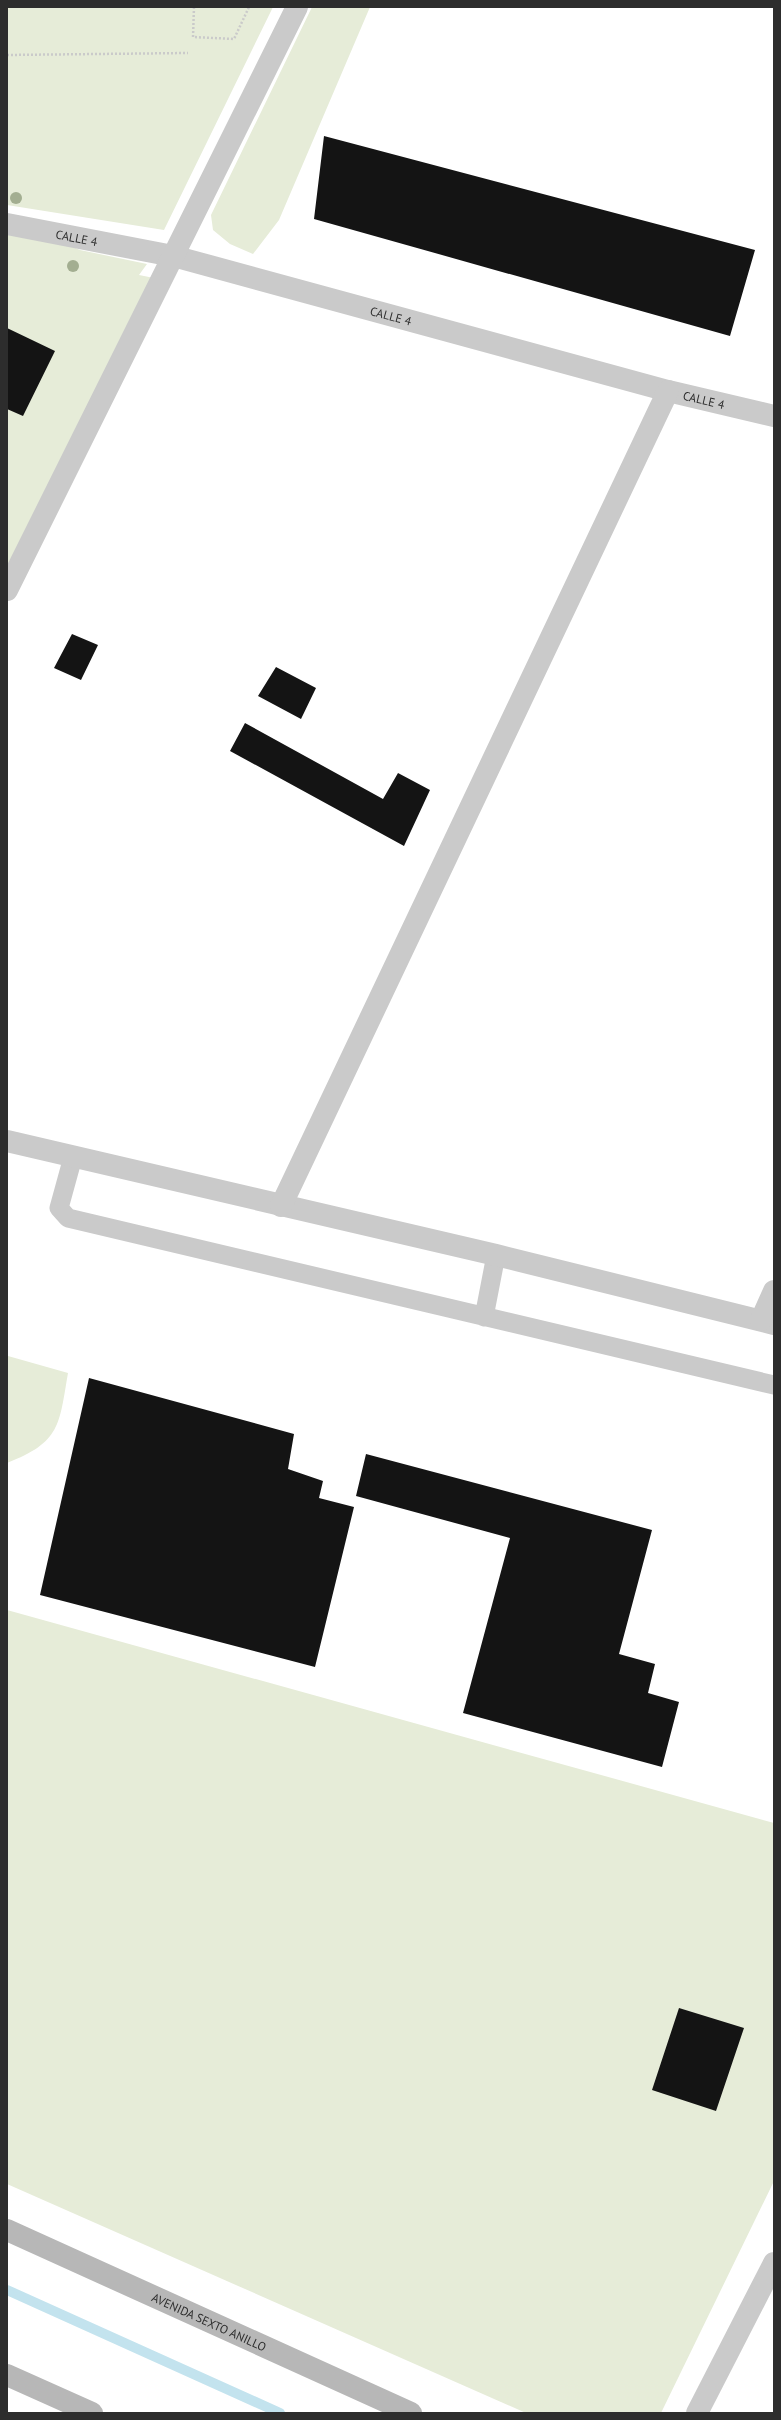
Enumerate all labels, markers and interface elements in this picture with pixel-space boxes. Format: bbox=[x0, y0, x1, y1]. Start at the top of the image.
street label: CALLE 4 bbox=[55, 226, 99, 249]
street label: CALLE 4 bbox=[369, 303, 414, 328]
street label: CALLE 4 bbox=[682, 387, 727, 412]
street label: AVENIDA SEXTO ANILLO bbox=[150, 2289, 269, 2354]

